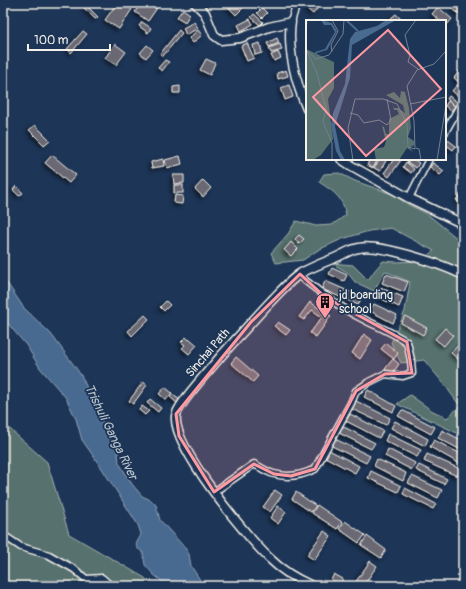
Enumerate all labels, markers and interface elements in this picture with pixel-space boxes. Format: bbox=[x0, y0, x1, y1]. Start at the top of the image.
inset map bbox=[306, 20, 446, 160]
scale bar bbox=[28, 26, 110, 52]
text: 100 m bbox=[34, 33, 69, 48]
place label: jd boarding school bbox=[338, 288, 393, 317]
building icon: jd boarding school bbox=[314, 291, 336, 319]
street label: Sinchai Path bbox=[183, 325, 233, 380]
water label: Trishuli Ganga River bbox=[81, 381, 142, 485]

